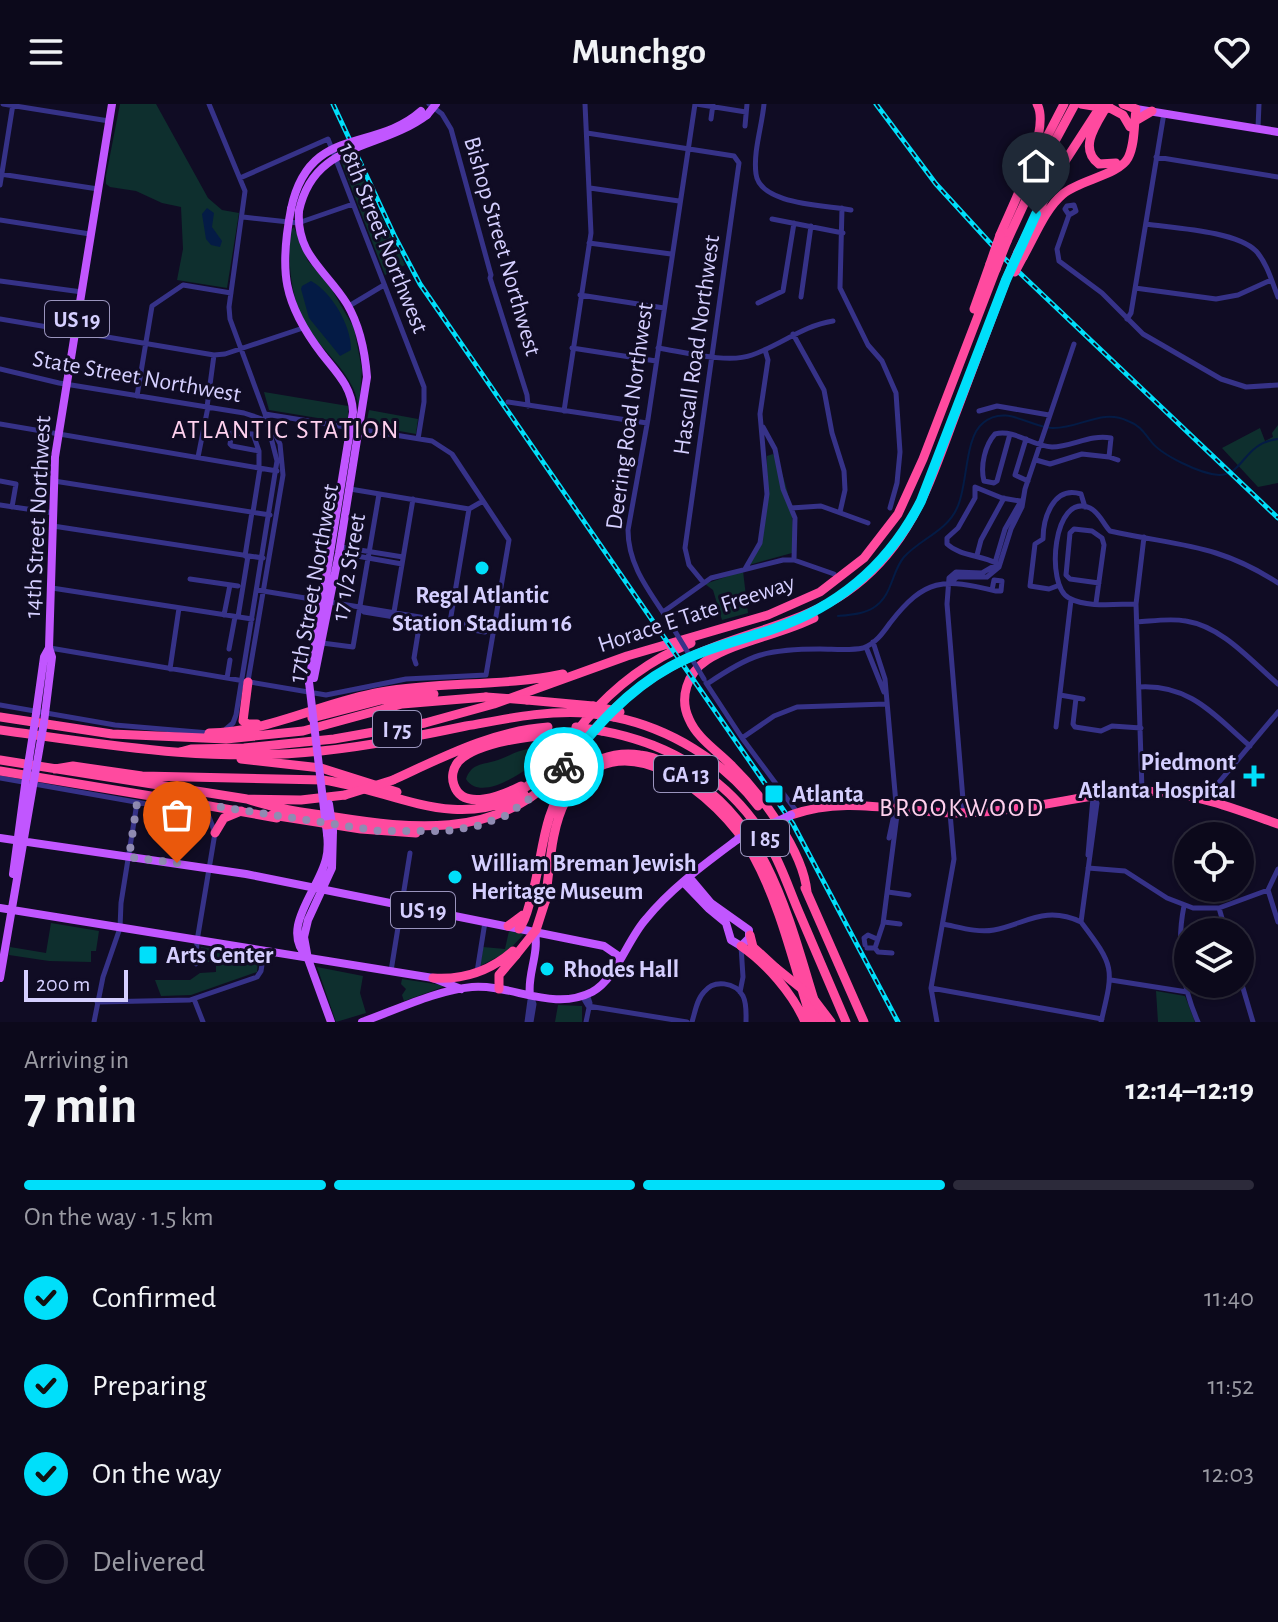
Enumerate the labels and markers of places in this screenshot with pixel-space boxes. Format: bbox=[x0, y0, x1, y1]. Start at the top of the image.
pin bbox=[1002, 132, 1070, 214]
marker: Regal Atlantic Station Stadium 16 bbox=[473, 559, 491, 577]
place label: Regal Atlantic Station Stadium 16 bbox=[392, 584, 572, 636]
place label: Piedmont Atlanta Hospital bbox=[1078, 751, 1236, 803]
marker: Piedmont Atlanta Hospital bbox=[1243, 765, 1265, 787]
pin bbox=[143, 781, 211, 863]
marker: Atlanta bbox=[763, 783, 785, 805]
place label: Atlanta bbox=[792, 783, 864, 807]
place label: William Breman Jewish Heritage Museum bbox=[471, 852, 697, 904]
marker: William Breman Jewish Heritage Museum bbox=[446, 868, 464, 886]
marker: Arts Center bbox=[137, 944, 159, 966]
place label: Arts Center bbox=[166, 944, 274, 968]
place label: Rhodes Hall bbox=[563, 958, 679, 982]
marker: Rhodes Hall bbox=[538, 960, 556, 978]

